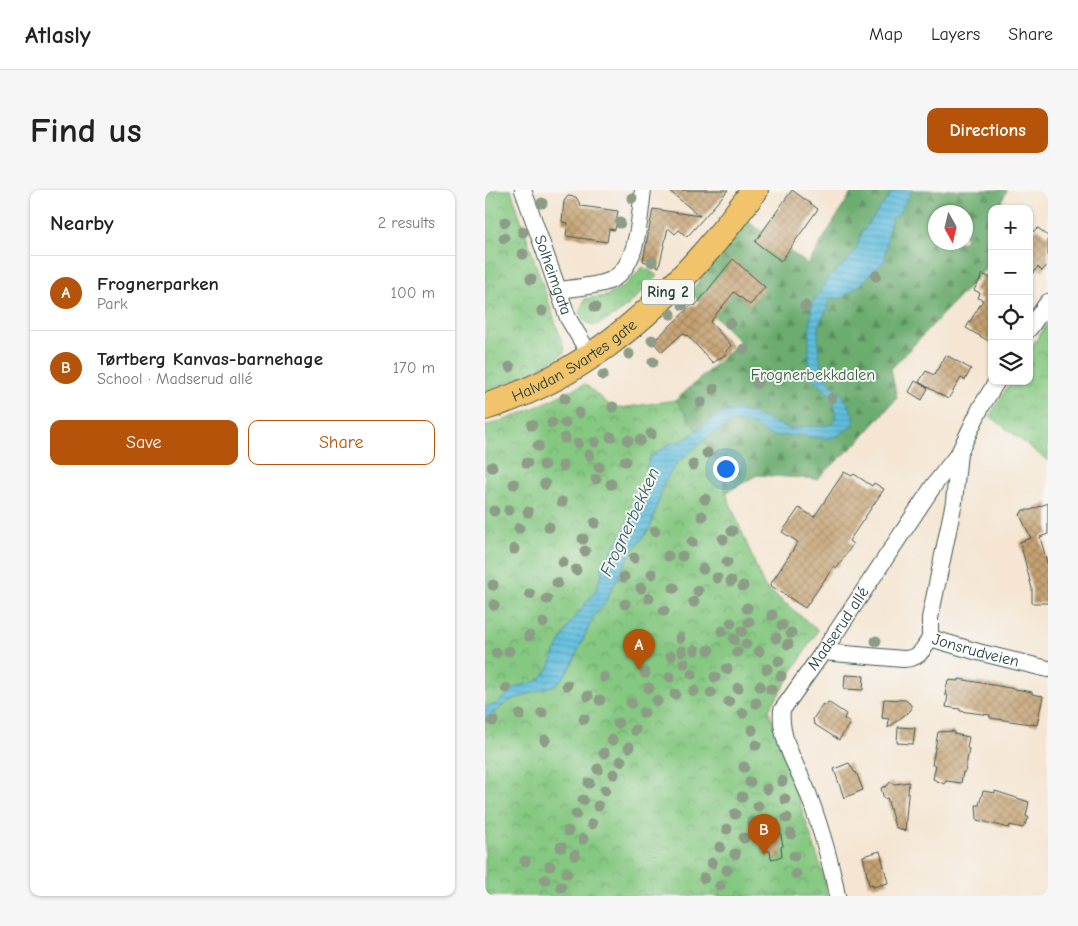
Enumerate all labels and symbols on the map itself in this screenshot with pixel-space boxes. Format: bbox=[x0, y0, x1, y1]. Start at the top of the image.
north arrow bbox=[928, 205, 973, 250]
street label: Solheimgata bbox=[531, 233, 575, 317]
road number: Ring 2 bbox=[642, 280, 694, 304]
street label: Halvdan Svartes gate bbox=[509, 316, 640, 406]
park label: Frognerbekkdalen bbox=[751, 366, 875, 384]
your location bbox=[713, 456, 739, 482]
water label: Frognerbekken bbox=[596, 464, 664, 580]
street label: Madserud allé bbox=[804, 584, 873, 674]
pin: A bbox=[623, 629, 655, 670]
street label: Jonsrudveien bbox=[930, 630, 1021, 671]
pin: B bbox=[748, 814, 780, 855]

